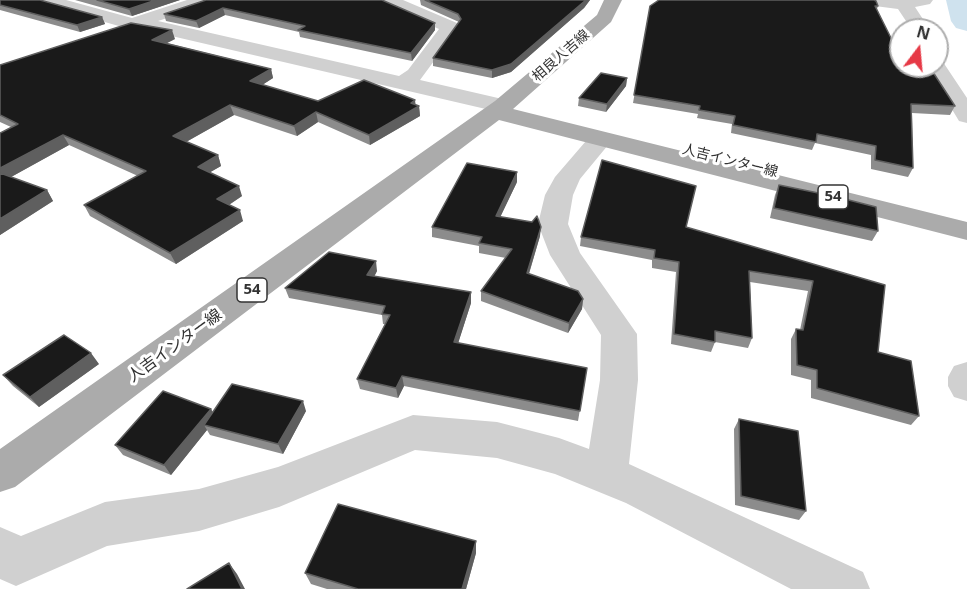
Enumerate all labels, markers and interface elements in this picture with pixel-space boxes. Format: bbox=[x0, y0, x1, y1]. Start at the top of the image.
north arrow bbox=[889, 18, 949, 78]
text: N bbox=[914, 20, 933, 45]
street label: 相良人吉線 bbox=[529, 27, 593, 85]
street label: 人吉インター線 bbox=[680, 141, 780, 181]
road number: 54 bbox=[818, 185, 848, 209]
road number: 54 bbox=[237, 278, 267, 302]
street label: 人吉インター線 bbox=[124, 305, 226, 387]

